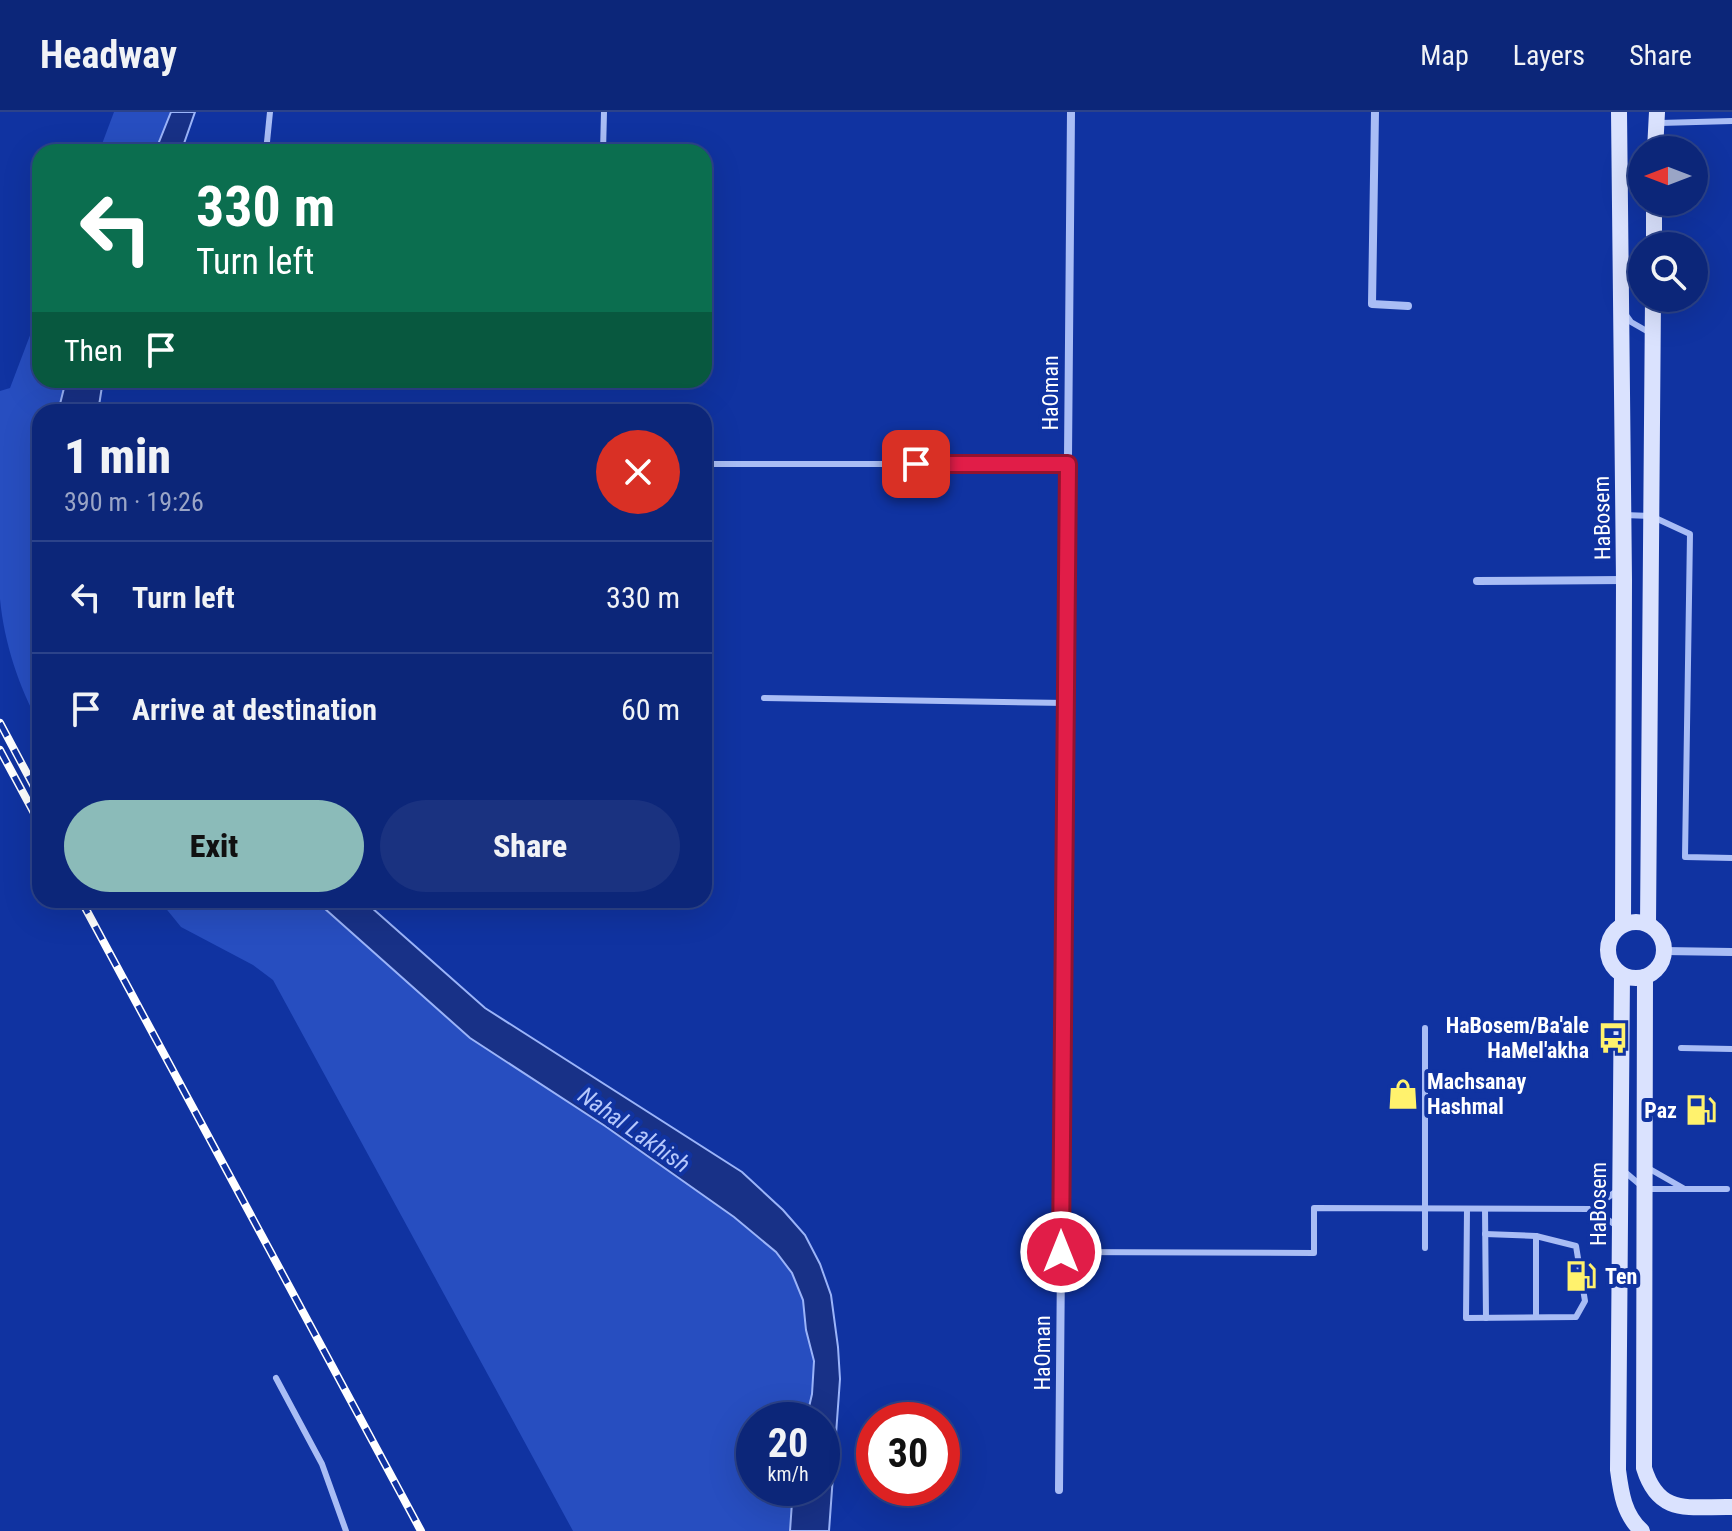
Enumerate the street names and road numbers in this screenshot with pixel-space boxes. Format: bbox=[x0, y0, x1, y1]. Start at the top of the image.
street label: HaOman bbox=[1038, 355, 1063, 431]
street label: HaBosem bbox=[1589, 476, 1615, 560]
street label: HaBosem bbox=[1586, 1162, 1611, 1246]
street label: HaOman bbox=[1030, 1315, 1055, 1391]

